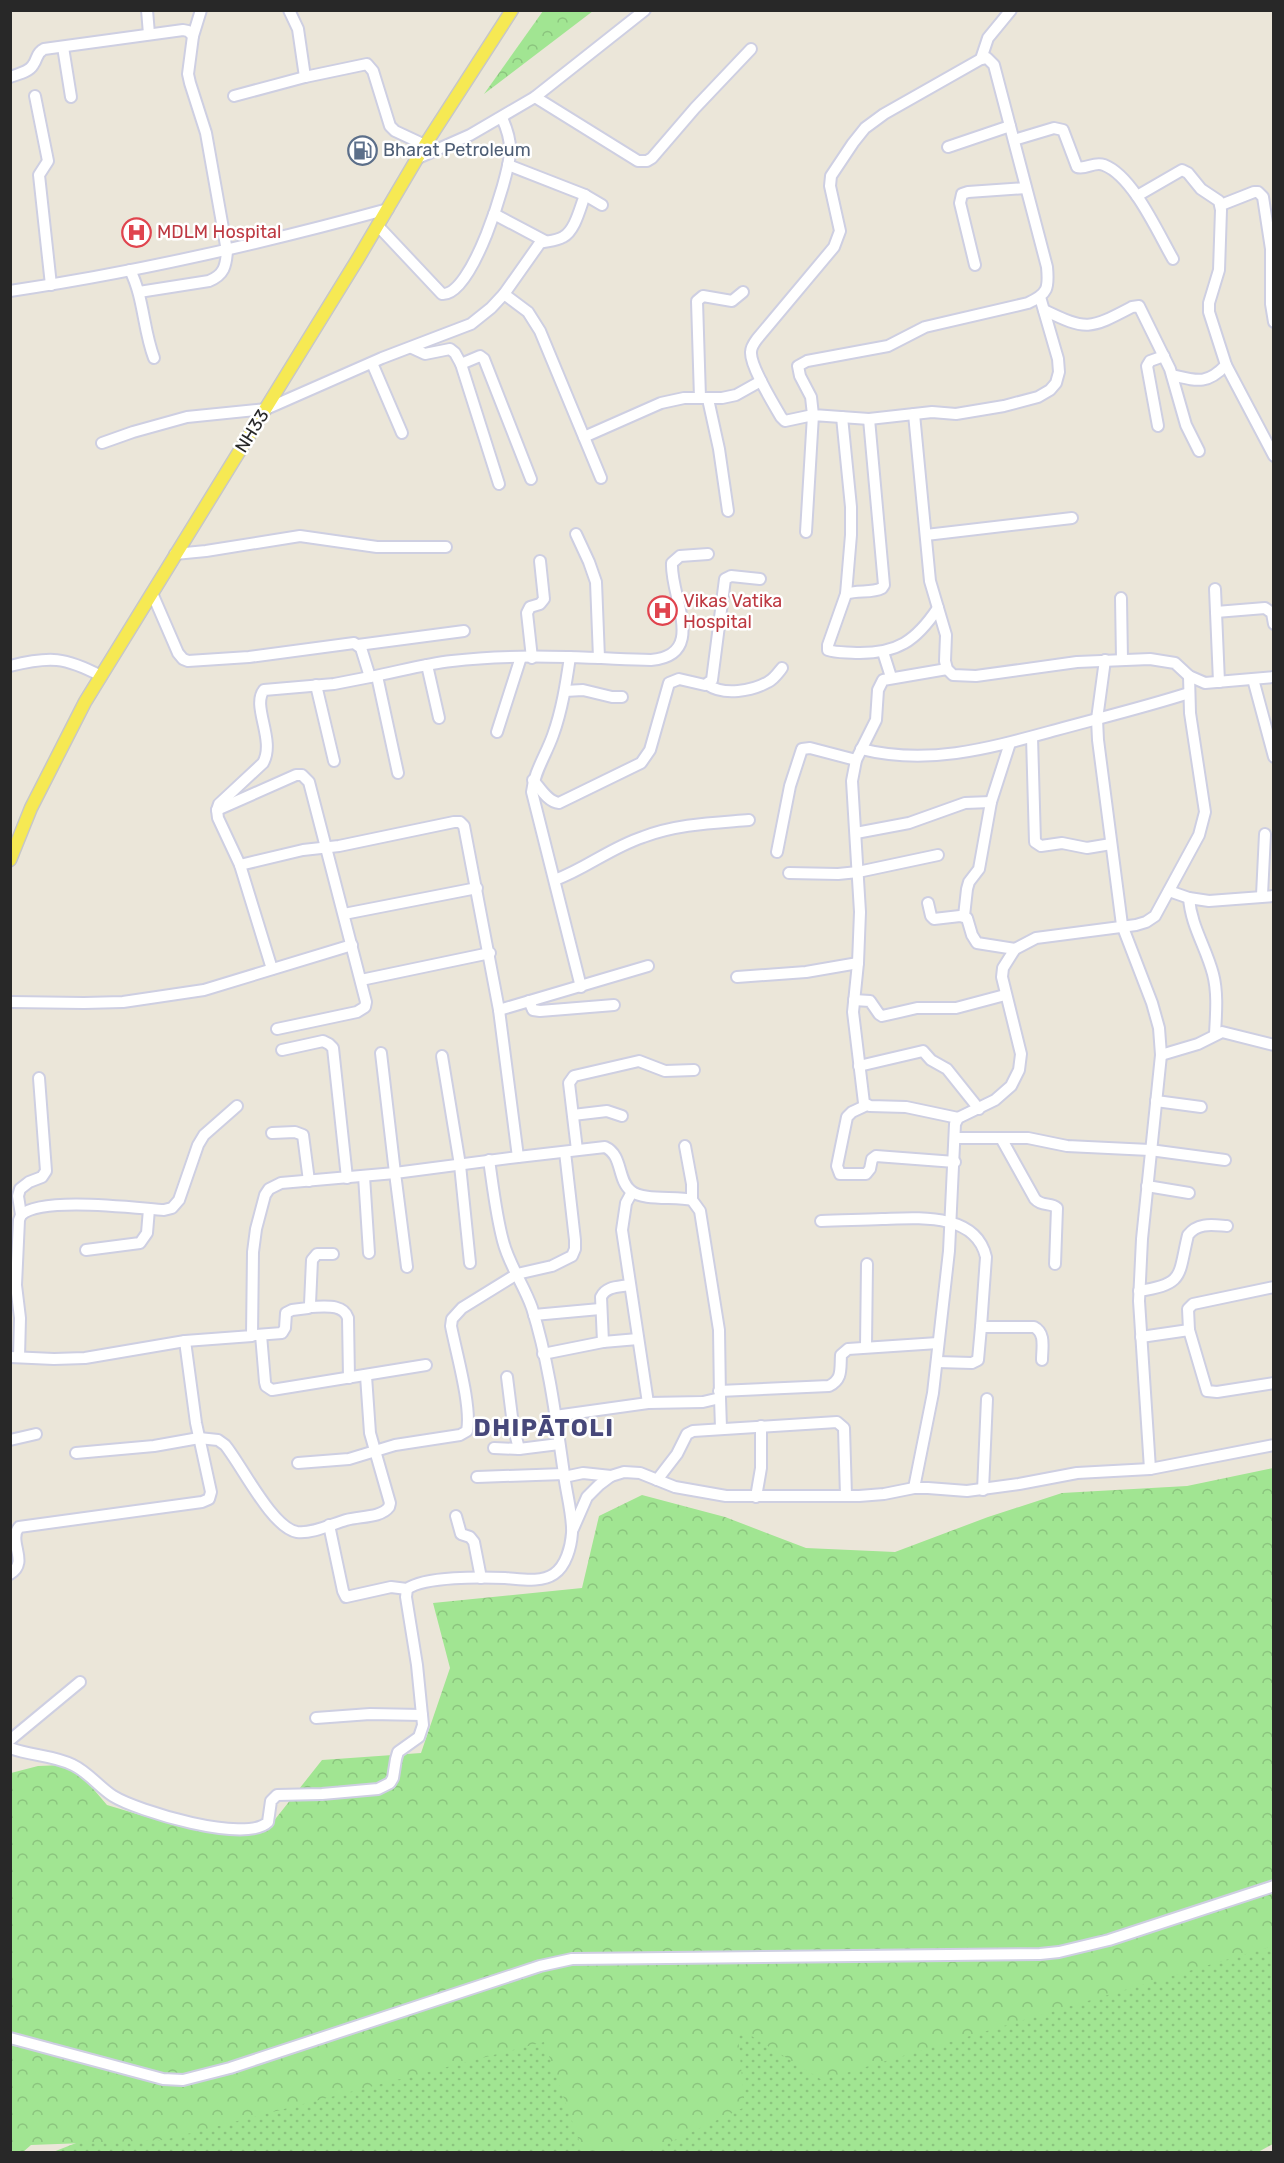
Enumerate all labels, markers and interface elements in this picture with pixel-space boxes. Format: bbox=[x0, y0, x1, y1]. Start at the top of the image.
fuel station icon: Bharat Petroleum bbox=[346, 134, 378, 166]
place label: Bharat Petroleum bbox=[383, 139, 531, 161]
hospital icon: MDLM Hospital bbox=[120, 216, 152, 248]
place label: MDLM Hospital bbox=[157, 221, 281, 243]
street label: NH33 bbox=[230, 405, 274, 457]
place label: Vikas Vatika Hospital bbox=[683, 590, 782, 633]
hospital icon: Vikas Vatika Hospital bbox=[646, 595, 678, 627]
district label: DHIPĀTOLI bbox=[474, 1414, 614, 1442]

